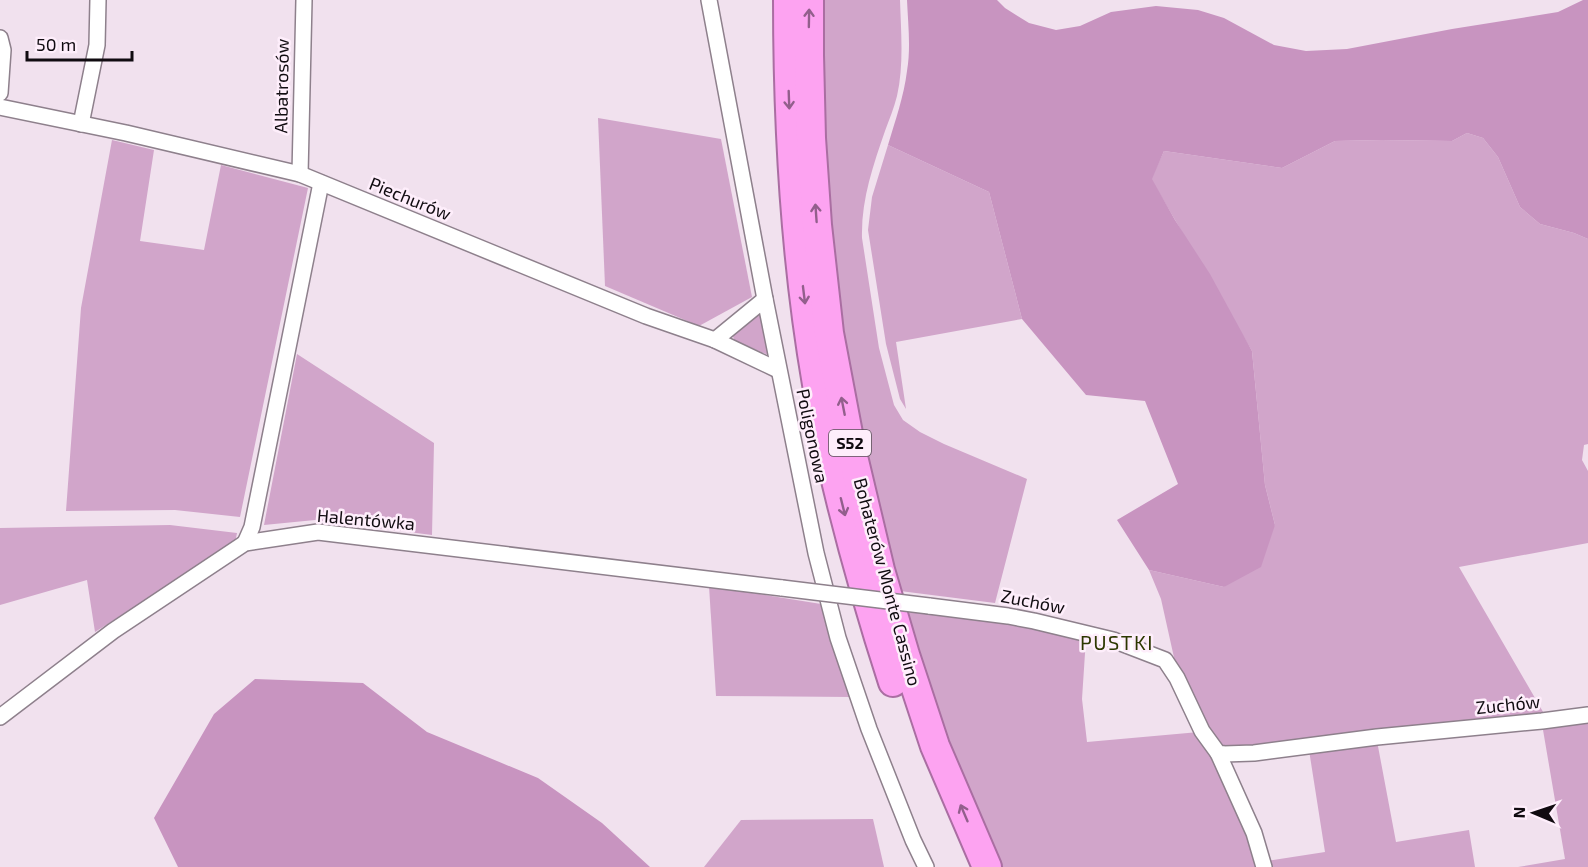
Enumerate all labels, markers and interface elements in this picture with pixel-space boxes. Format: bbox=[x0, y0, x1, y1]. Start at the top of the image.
one-way arrow bbox=[803, 9, 815, 29]
scale bar bbox=[27, 24, 132, 62]
text: 50 m bbox=[36, 33, 76, 55]
street label: Albatrosów bbox=[269, 38, 293, 134]
one-way arrow bbox=[784, 90, 795, 110]
street label: Piechurów bbox=[366, 172, 455, 224]
one-way arrow bbox=[811, 203, 822, 223]
one-way arrow bbox=[799, 284, 810, 304]
street label: Poligonowa bbox=[792, 387, 834, 485]
one-way arrow bbox=[837, 396, 848, 416]
road number: S52 bbox=[829, 430, 871, 456]
street label: Bohaterów Monte Cassino bbox=[850, 475, 926, 688]
one-way arrow bbox=[838, 497, 850, 516]
street label: Halentówka bbox=[316, 504, 416, 534]
street label: Zuchów bbox=[999, 584, 1067, 618]
district label: PUSTKI bbox=[1080, 630, 1154, 654]
street label: Zuchów bbox=[1475, 690, 1541, 718]
north arrow bbox=[1504, 783, 1564, 843]
one-way arrow bbox=[958, 805, 969, 823]
text: N bbox=[1509, 806, 1528, 819]

